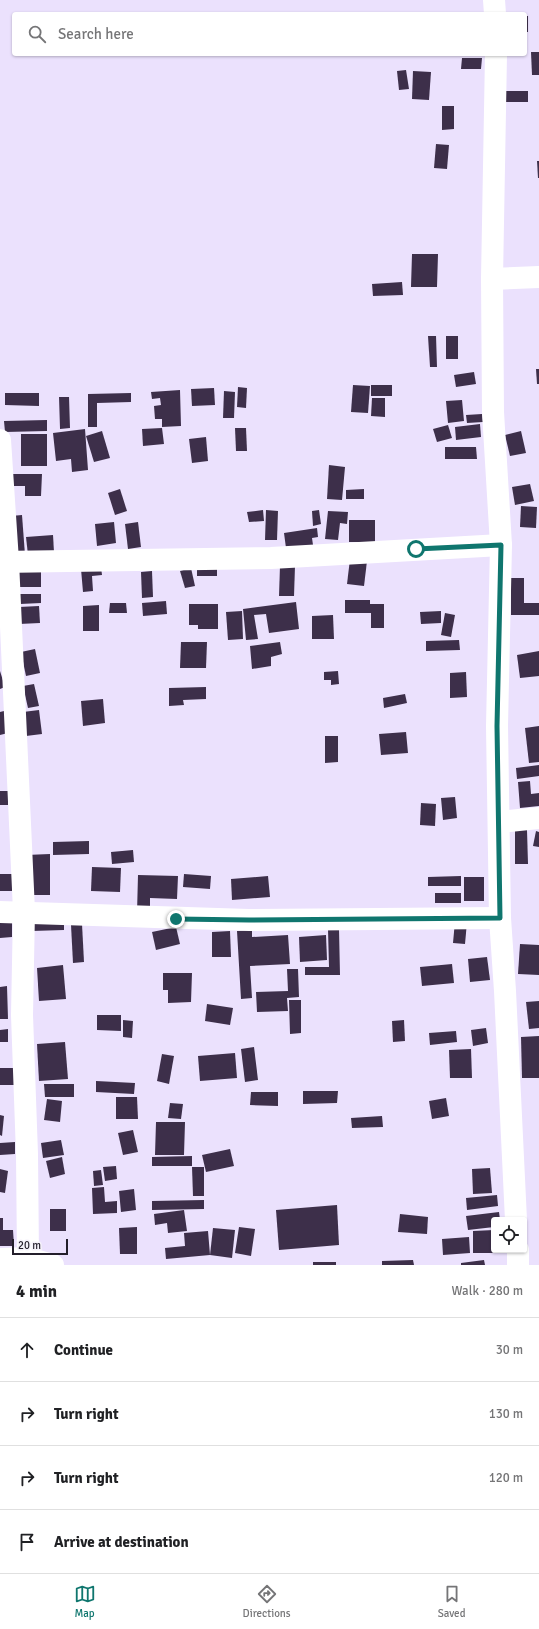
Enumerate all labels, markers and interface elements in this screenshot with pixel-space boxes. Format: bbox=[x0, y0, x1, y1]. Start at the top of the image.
search box bbox=[12, 12, 527, 56]
icon: search bbox=[26, 23, 48, 45]
text: Search here bbox=[58, 25, 134, 43]
route start bbox=[407, 540, 425, 558]
route end bbox=[167, 910, 185, 928]
map controls bbox=[491, 1217, 527, 1253]
button: locate bbox=[491, 1217, 527, 1253]
scale bar bbox=[12, 1237, 68, 1256]
text: 20 m bbox=[18, 1239, 41, 1252]
text: 4 min bbox=[16, 1281, 57, 1302]
text: Walk · 280 m bbox=[452, 1283, 523, 1299]
icon: ahead bbox=[16, 1339, 38, 1361]
text: Continue bbox=[54, 1341, 113, 1359]
text: 30 m bbox=[496, 1342, 523, 1358]
icon: right bbox=[16, 1403, 38, 1425]
text: Turn right bbox=[54, 1405, 119, 1423]
text: 130 m bbox=[489, 1406, 523, 1422]
icon: right bbox=[16, 1467, 38, 1489]
text: Turn right bbox=[54, 1469, 119, 1487]
text: 120 m bbox=[489, 1470, 523, 1486]
icon: arrive bbox=[16, 1531, 38, 1553]
text: Arrive at destination bbox=[54, 1533, 189, 1551]
tab: Map bbox=[74, 1583, 96, 1620]
tab: Directions bbox=[243, 1583, 291, 1620]
tab: Saved bbox=[438, 1583, 465, 1620]

